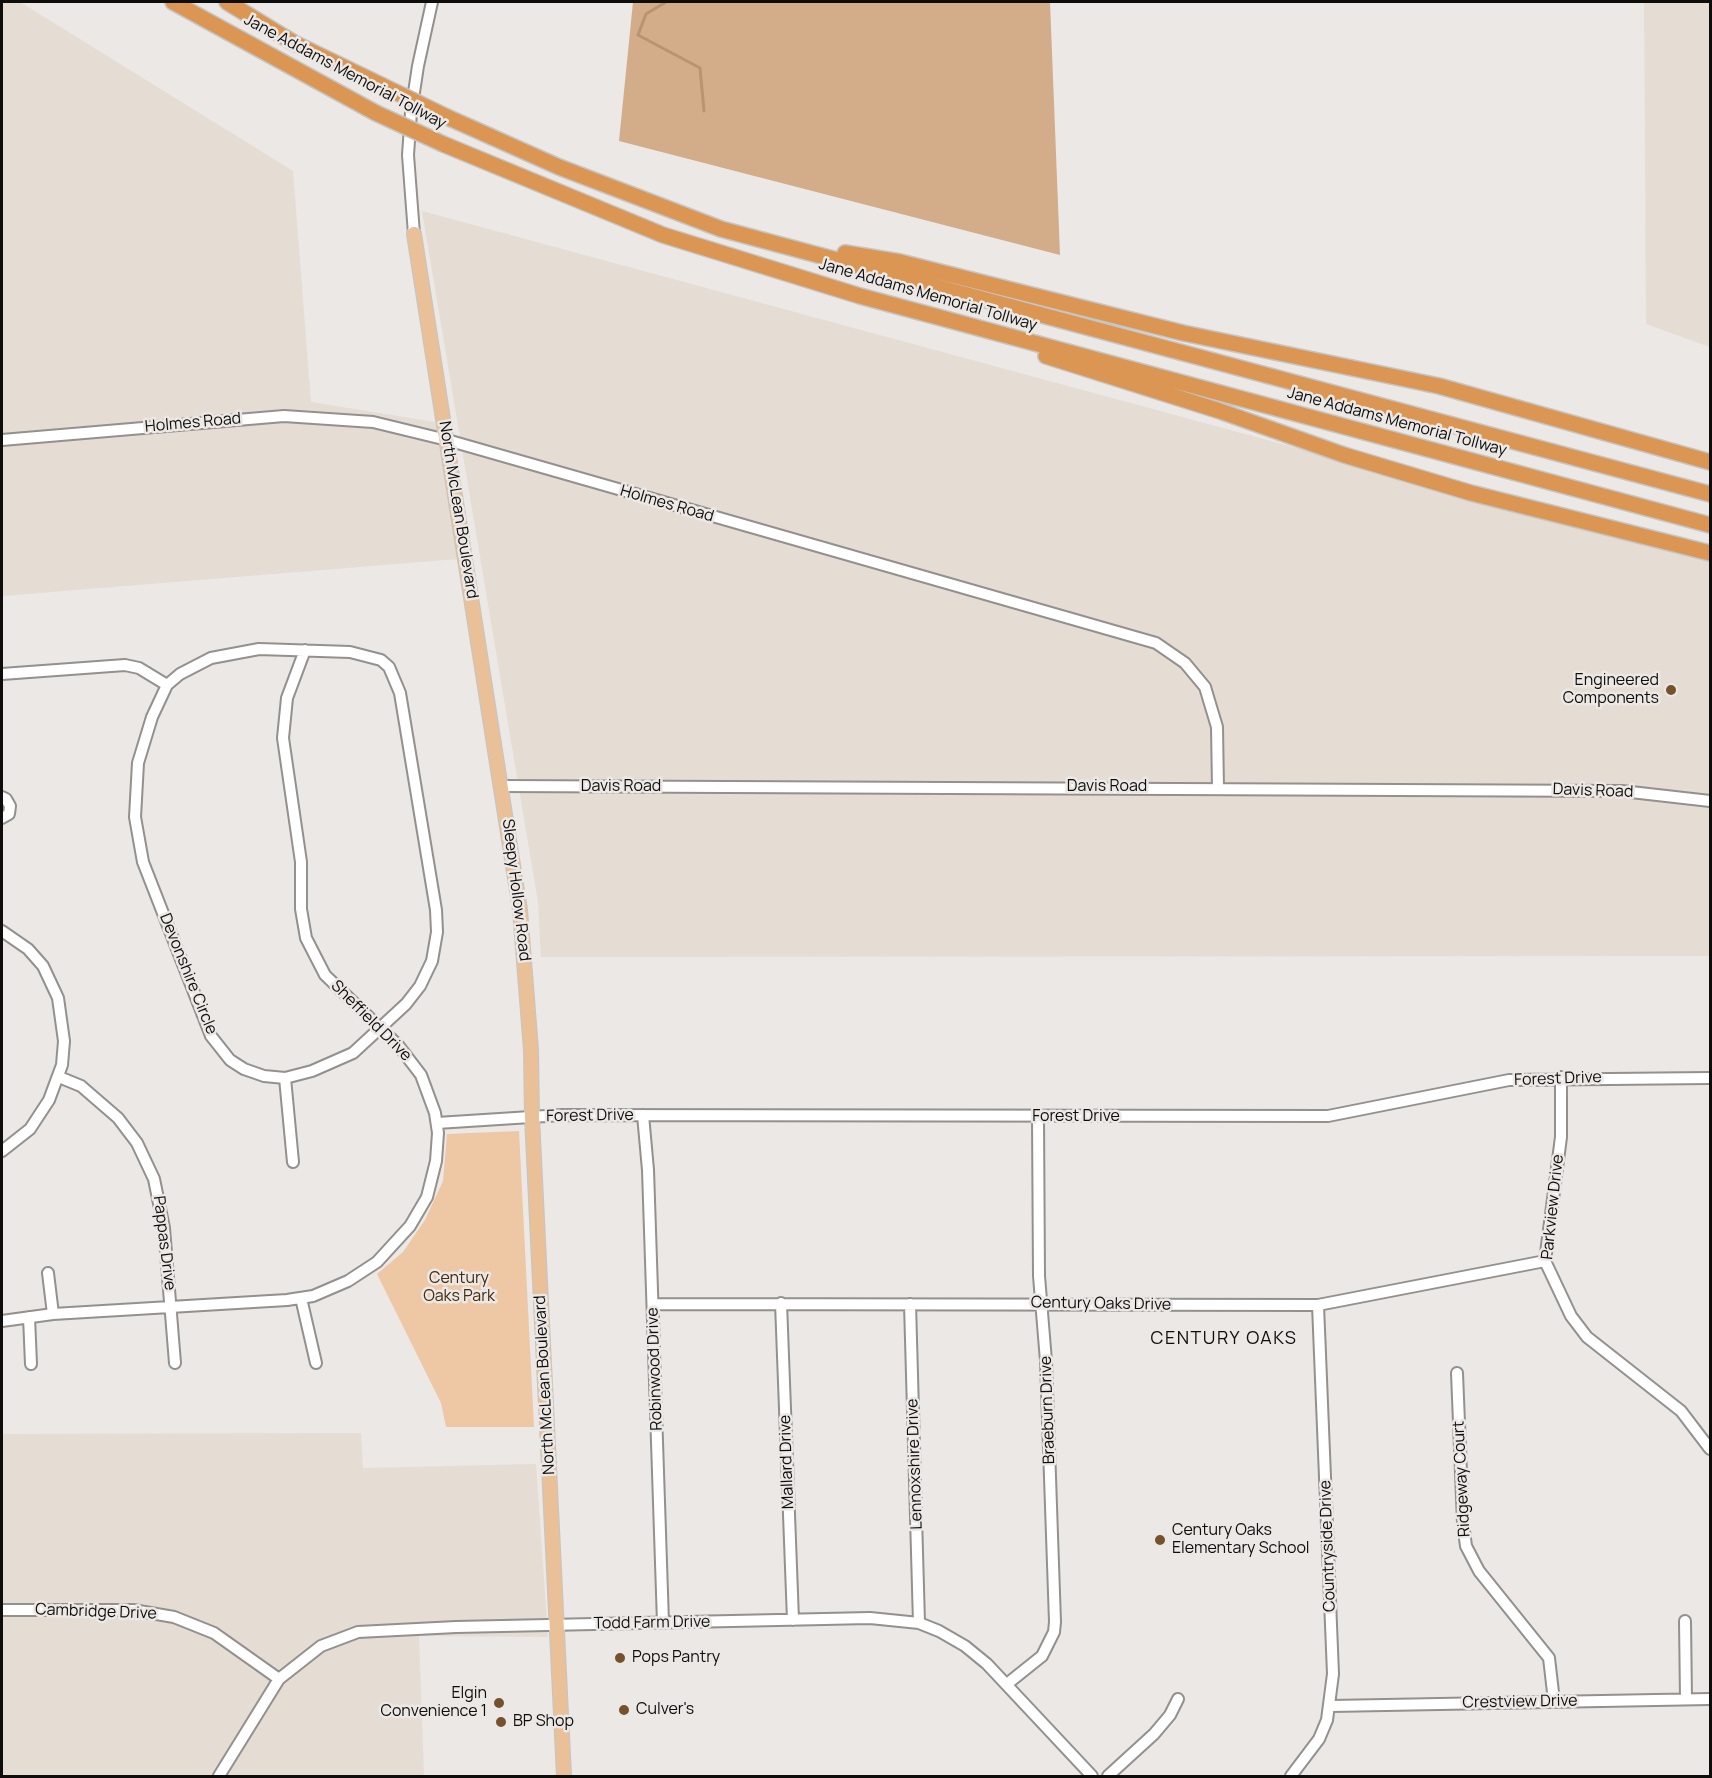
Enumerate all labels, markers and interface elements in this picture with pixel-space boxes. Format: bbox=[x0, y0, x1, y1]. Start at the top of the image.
street label: Jane Addams Memorial Tollway bbox=[241, 10, 449, 134]
street label: Jane Addams Memorial Tollway bbox=[817, 255, 1039, 335]
street label: Jane Addams Memorial Tollway bbox=[1285, 383, 1509, 461]
street label: Holmes Road bbox=[144, 409, 242, 437]
street label: North McLean Boulevard bbox=[434, 420, 482, 600]
street label: Holmes Road bbox=[618, 481, 716, 527]
place label: Engineered Components bbox=[1563, 671, 1659, 709]
marker: Engineered Components bbox=[1664, 683, 1678, 697]
street label: Davis Road bbox=[581, 777, 661, 797]
street label: Davis Road bbox=[1067, 777, 1147, 797]
street label: Davis Road bbox=[1552, 780, 1634, 802]
street label: Sleepy Hollow Road bbox=[498, 818, 534, 962]
street label: Devonshire Circle bbox=[155, 911, 221, 1037]
street label: Sheffield Drive bbox=[327, 977, 415, 1065]
street label: Forest Drive bbox=[1514, 1068, 1602, 1090]
street label: Forest Drive bbox=[546, 1106, 634, 1126]
street label: Forest Drive bbox=[1032, 1107, 1120, 1127]
street label: Parkview Drive bbox=[1538, 1153, 1568, 1261]
street label: Pappas Drive bbox=[149, 1195, 179, 1291]
park label: Century Oaks Park bbox=[423, 1269, 495, 1307]
street label: Century Oaks Drive bbox=[1031, 1293, 1171, 1315]
street label: North McLean Boulevard bbox=[531, 1295, 559, 1475]
street label: Robinwood Drive bbox=[643, 1307, 667, 1431]
district label: CENTURY OAKS bbox=[1151, 1328, 1297, 1350]
street label: Braeburn Drive bbox=[1037, 1356, 1059, 1464]
street label: Lennoxshire Drive bbox=[903, 1398, 927, 1530]
street label: Mallard Drive bbox=[776, 1414, 798, 1510]
street label: Ridgeway Court bbox=[1449, 1420, 1475, 1538]
street label: Countryside Drive bbox=[1316, 1480, 1340, 1612]
place label: Century Oaks Elementary School bbox=[1172, 1521, 1310, 1559]
marker: Century Oaks Elementary School bbox=[1153, 1533, 1167, 1547]
street label: Cambridge Drive bbox=[35, 1600, 157, 1624]
street label: Todd Farm Drive bbox=[594, 1612, 710, 1634]
place label: Pops Pantry bbox=[632, 1648, 720, 1668]
marker: Pops Pantry bbox=[613, 1651, 627, 1665]
place label: Elgin Convenience 1 bbox=[380, 1684, 487, 1722]
street label: Crestview Drive bbox=[1462, 1691, 1578, 1713]
marker: Elgin Convenience 1 bbox=[492, 1696, 506, 1710]
place label: Culver's bbox=[636, 1700, 694, 1720]
marker: Culver's bbox=[617, 1703, 631, 1717]
place label: BP Shop bbox=[513, 1712, 574, 1732]
marker: BP Shop bbox=[494, 1715, 508, 1729]

